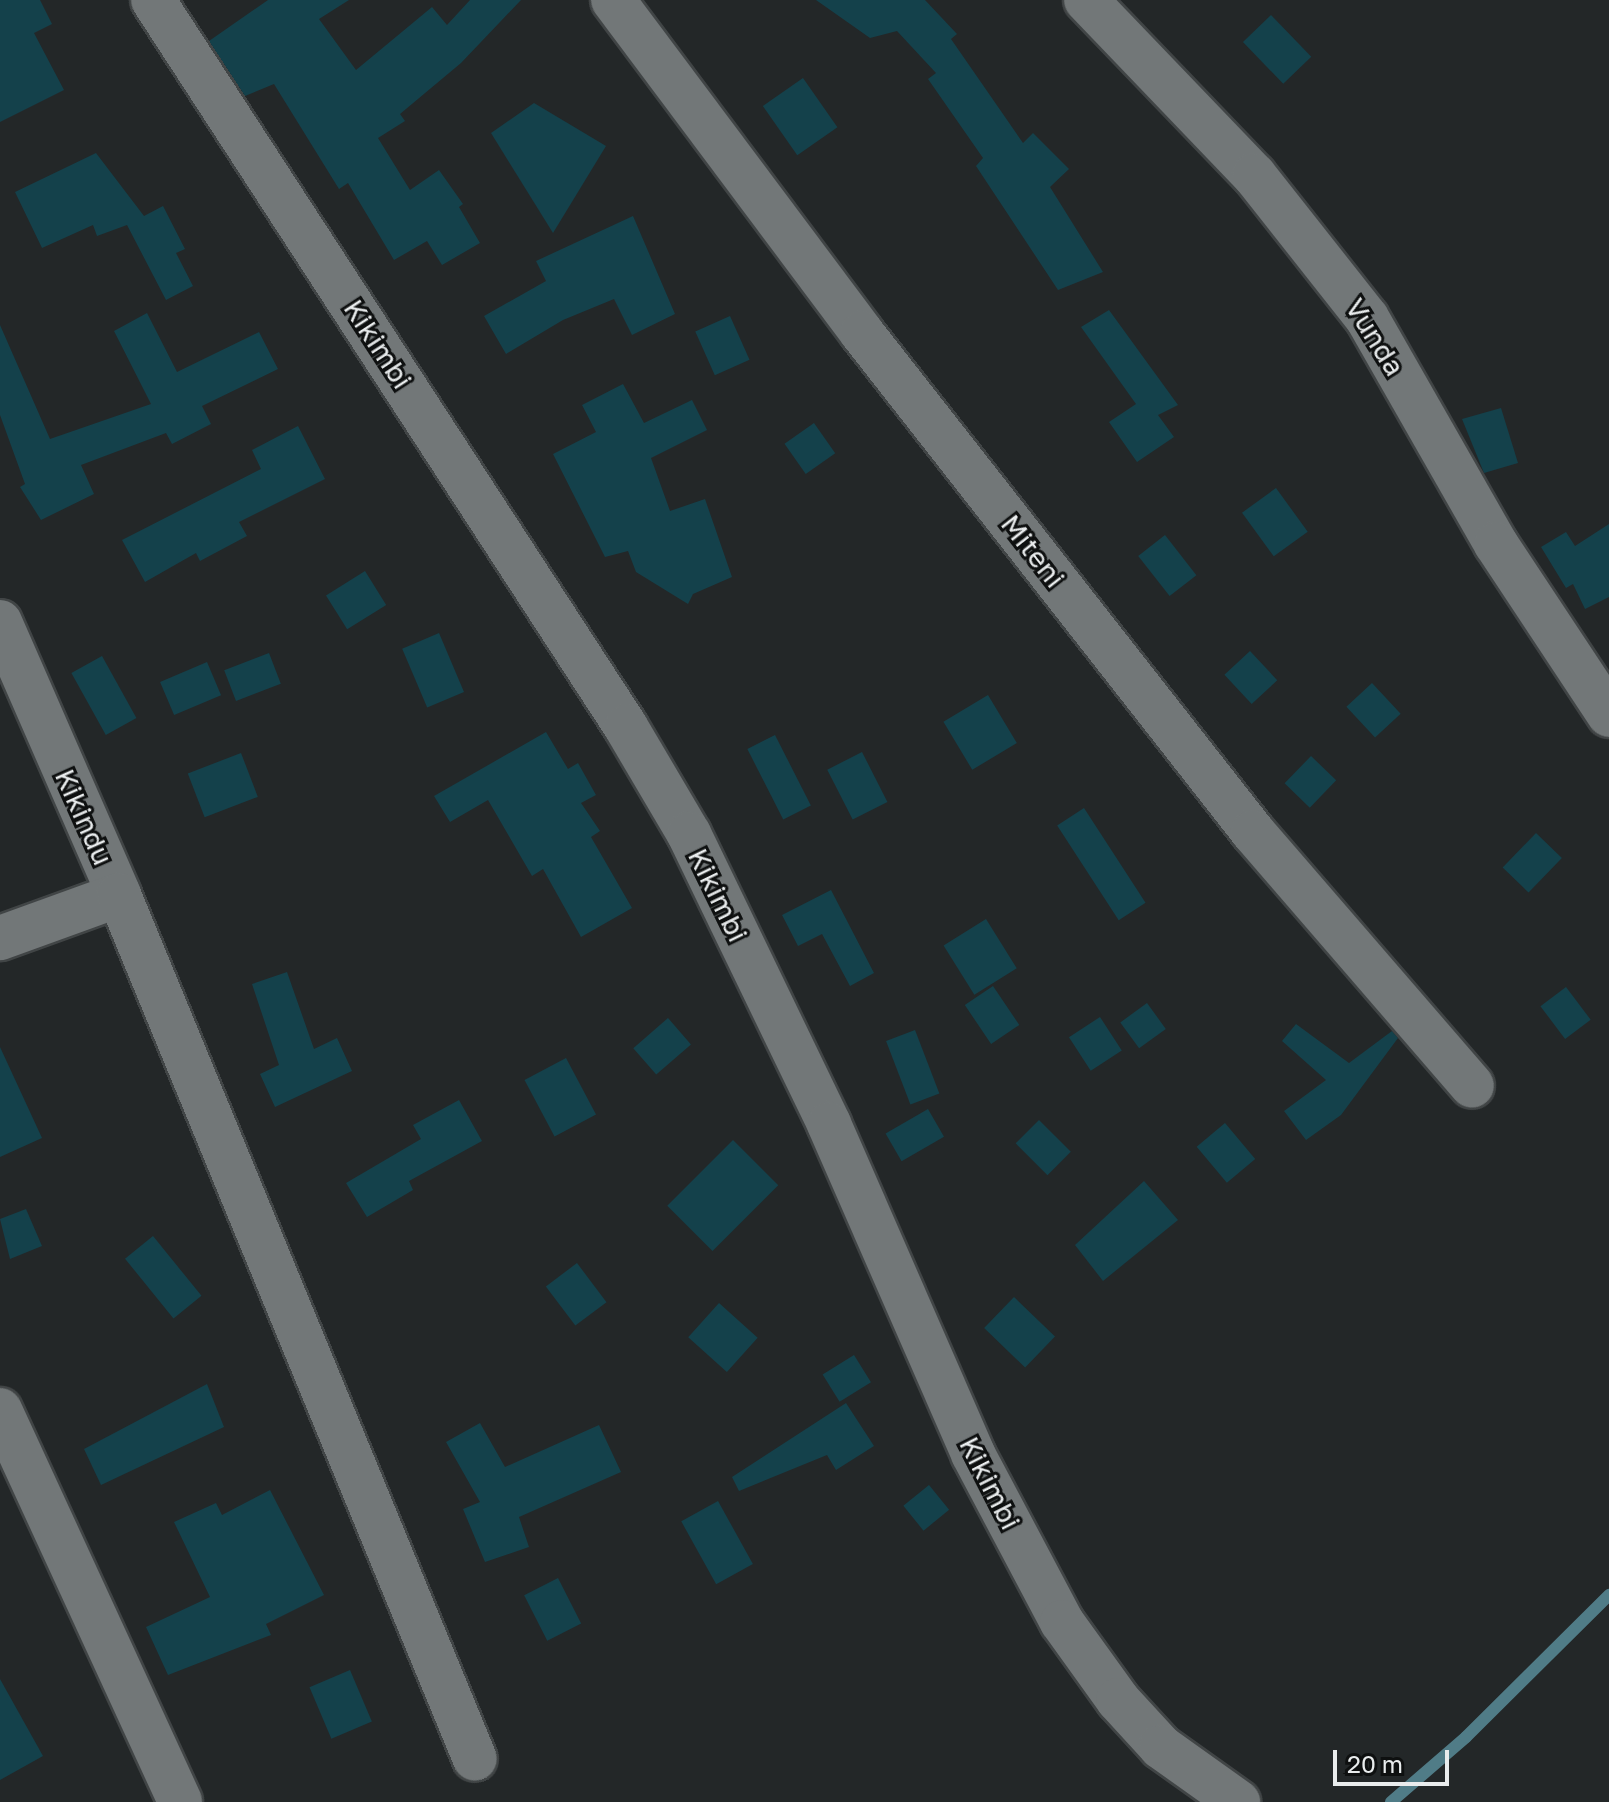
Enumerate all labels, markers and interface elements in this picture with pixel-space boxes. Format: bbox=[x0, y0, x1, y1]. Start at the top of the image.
street label: Vunda bbox=[1338, 292, 1412, 382]
street label: Kikimbi bbox=[337, 293, 419, 395]
street label: Miteni bbox=[994, 508, 1072, 594]
street label: Kikindu bbox=[48, 764, 120, 870]
street label: Kikimbi bbox=[681, 843, 755, 947]
street label: Kikimbi bbox=[952, 1431, 1028, 1535]
scale bar bbox=[1337, 1734, 1453, 1784]
text: 20 m bbox=[1347, 1749, 1403, 1778]

